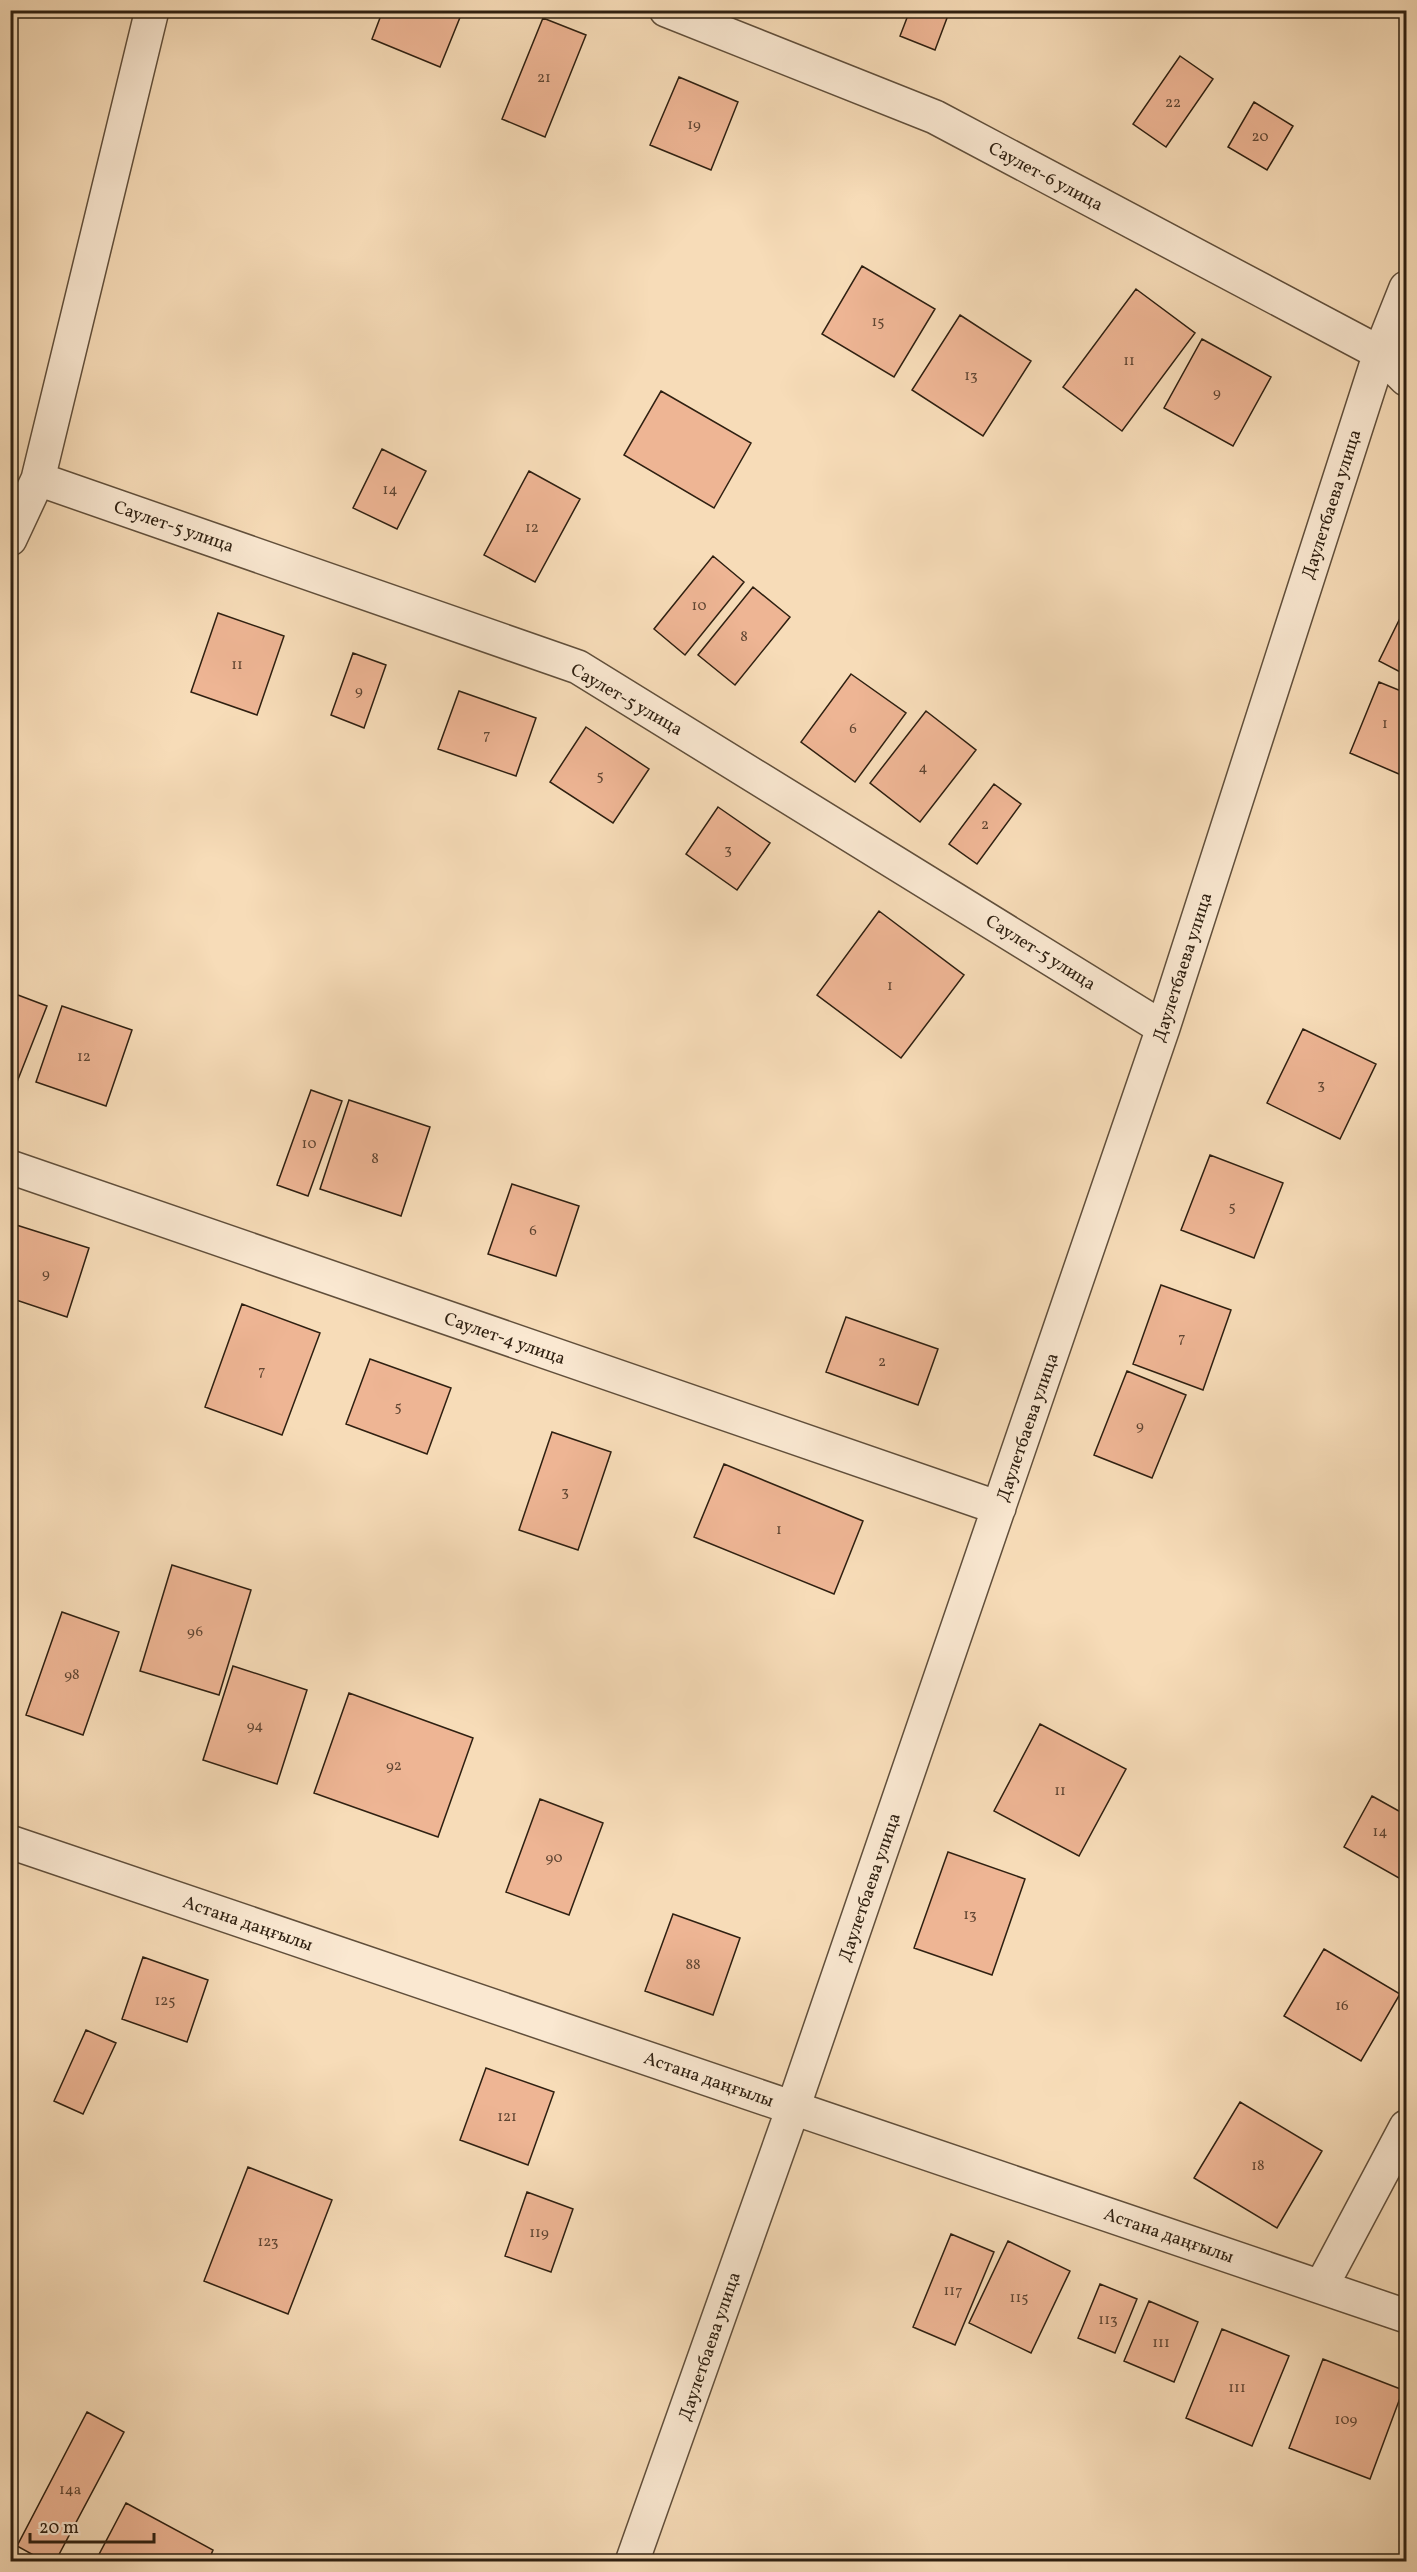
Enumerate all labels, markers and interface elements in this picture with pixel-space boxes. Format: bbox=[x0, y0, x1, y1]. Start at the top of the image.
house number: 21 bbox=[537, 68, 551, 89]
house number: 22 bbox=[1165, 93, 1181, 114]
house number: 19 bbox=[687, 115, 701, 136]
house number: 20 bbox=[1252, 127, 1268, 148]
street label: Саулет-6 улица bbox=[984, 137, 1107, 218]
house number: 15 bbox=[871, 312, 885, 333]
house number: 11 bbox=[1123, 351, 1135, 372]
house number: 13 bbox=[964, 366, 978, 387]
house number: 9 bbox=[1213, 383, 1221, 404]
street label: Даулетбаева улица bbox=[1296, 426, 1368, 582]
house number: 14 bbox=[383, 480, 397, 501]
street label: Саулет-5 улица bbox=[110, 495, 237, 560]
house number: 12 bbox=[525, 518, 539, 539]
house number: 10 bbox=[692, 596, 706, 617]
house number: 8 bbox=[740, 627, 748, 648]
house number: 11 bbox=[231, 655, 243, 676]
street label: Саулет-5 улица bbox=[566, 658, 687, 743]
house number: 9 bbox=[355, 681, 363, 702]
house number: 1 bbox=[1382, 714, 1388, 735]
house number: 6 bbox=[849, 719, 857, 740]
house number: 7 bbox=[483, 725, 491, 746]
house number: 4 bbox=[919, 758, 928, 779]
house number: 5 bbox=[596, 766, 604, 787]
house number: 2 bbox=[981, 815, 989, 836]
house number: 3 bbox=[724, 840, 732, 861]
street label: Даулетбаева улица bbox=[1147, 889, 1219, 1045]
street label: Саулет-5 улица bbox=[980, 909, 1100, 997]
house number: 1 bbox=[887, 976, 893, 997]
house number: 12 bbox=[77, 1047, 91, 1068]
house number: 3 bbox=[1317, 1075, 1325, 1096]
house number: 10 bbox=[302, 1134, 316, 1155]
house number: 8 bbox=[371, 1149, 379, 1170]
house number: 5 bbox=[1228, 1197, 1236, 1218]
house number: 6 bbox=[529, 1221, 537, 1242]
house number: 9 bbox=[42, 1264, 50, 1285]
street label: Саулет-4 улица bbox=[440, 1307, 569, 1372]
house number: 7 bbox=[1178, 1328, 1186, 1349]
street label: Даулетбаева улица bbox=[991, 1350, 1066, 1505]
house number: 2 bbox=[878, 1352, 886, 1373]
house number: 7 bbox=[258, 1361, 266, 1382]
house number: 5 bbox=[394, 1397, 402, 1418]
house number: 9 bbox=[1136, 1416, 1144, 1437]
house number: 3 bbox=[561, 1482, 569, 1503]
house number: 1 bbox=[776, 1520, 782, 1541]
house number: 96 bbox=[187, 1622, 203, 1643]
house number: 98 bbox=[64, 1665, 80, 1686]
house number: 94 bbox=[247, 1716, 263, 1737]
house number: 92 bbox=[386, 1756, 402, 1777]
house number: 11 bbox=[1054, 1781, 1066, 1802]
street label: Даулетбаева улица bbox=[833, 1810, 908, 1965]
house number: 14 bbox=[1373, 1822, 1387, 1843]
house number: 90 bbox=[545, 1848, 563, 1869]
street label: Астана даңғылы bbox=[179, 1890, 316, 1958]
house number: 13 bbox=[963, 1905, 977, 1926]
house number: 88 bbox=[685, 1955, 701, 1976]
house number: 125 bbox=[154, 1991, 176, 2012]
house number: 16 bbox=[1335, 1996, 1349, 2017]
street label: Астана даңғылы bbox=[640, 2046, 777, 2114]
house number: 121 bbox=[497, 2107, 517, 2128]
house number: 18 bbox=[1251, 2156, 1265, 2177]
street label: Астана даңғылы bbox=[1100, 2202, 1237, 2270]
house number: 119 bbox=[529, 2223, 549, 2244]
house number: 123 bbox=[257, 2232, 279, 2253]
street label: Даулетбаева улица bbox=[673, 2269, 748, 2424]
house number: 117 bbox=[944, 2281, 962, 2302]
house number: 115 bbox=[1010, 2288, 1028, 2309]
house number: 113 bbox=[1098, 2310, 1118, 2331]
house number: 111 bbox=[1152, 2333, 1170, 2354]
house number: 111 bbox=[1228, 2378, 1246, 2399]
house number: 109 bbox=[1335, 2410, 1358, 2431]
house number: 14а bbox=[59, 2480, 81, 2501]
scale bar bbox=[30, 2506, 154, 2544]
text: 20 m bbox=[39, 2516, 79, 2541]

